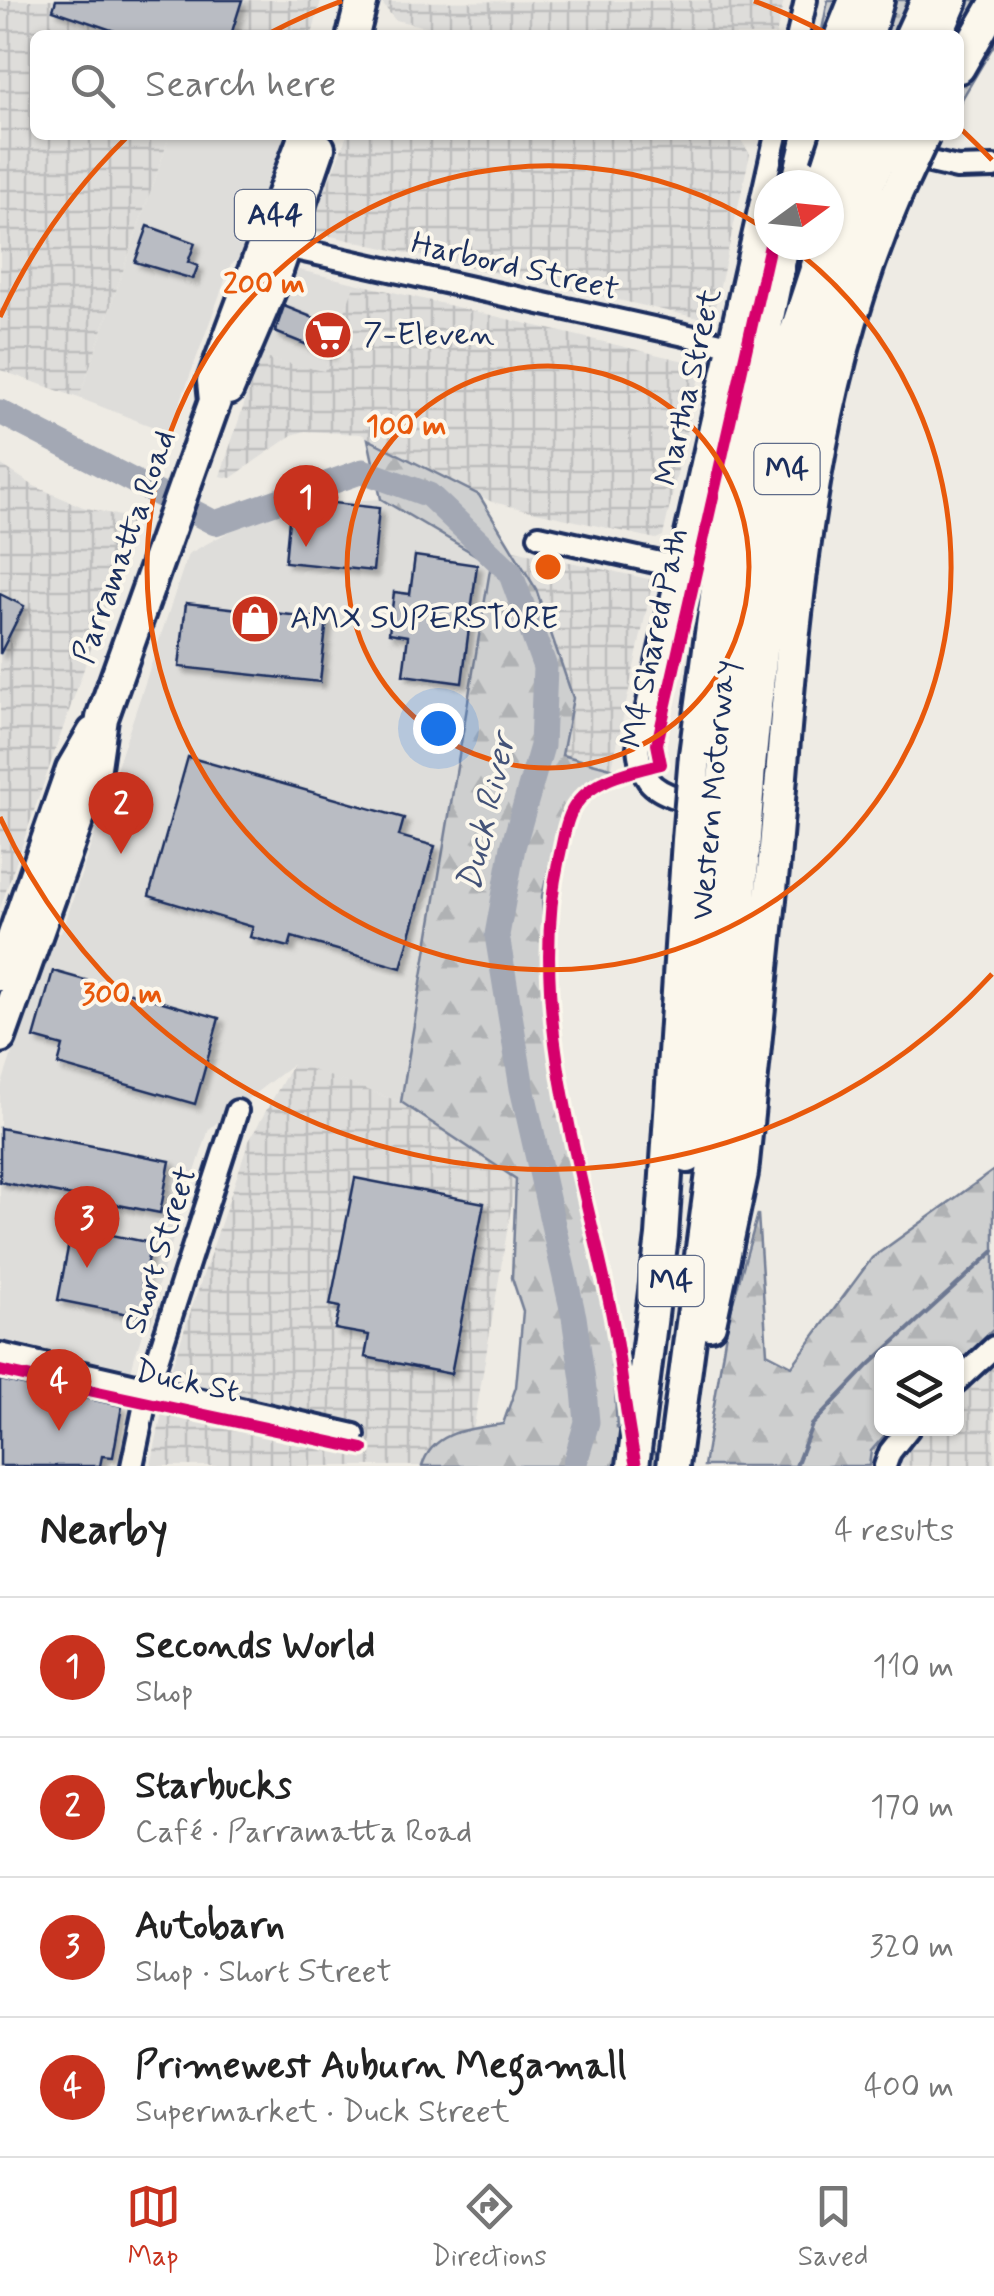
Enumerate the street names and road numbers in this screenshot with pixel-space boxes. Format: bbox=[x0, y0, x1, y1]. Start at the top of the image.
road number: A44 bbox=[235, 190, 315, 240]
street label: Harbord Street bbox=[407, 223, 623, 311]
street label: Martha Street bbox=[646, 284, 732, 490]
street label: Parramatta Road bbox=[63, 425, 187, 669]
road number: M4 bbox=[754, 444, 820, 494]
street label: M4 Shared Path bbox=[611, 524, 699, 752]
street label: Western Motorway bbox=[682, 658, 746, 922]
street label: Short Street bbox=[114, 1161, 208, 1339]
road number: M4 bbox=[638, 1256, 704, 1306]
street label: Duck St bbox=[131, 1350, 243, 1414]

